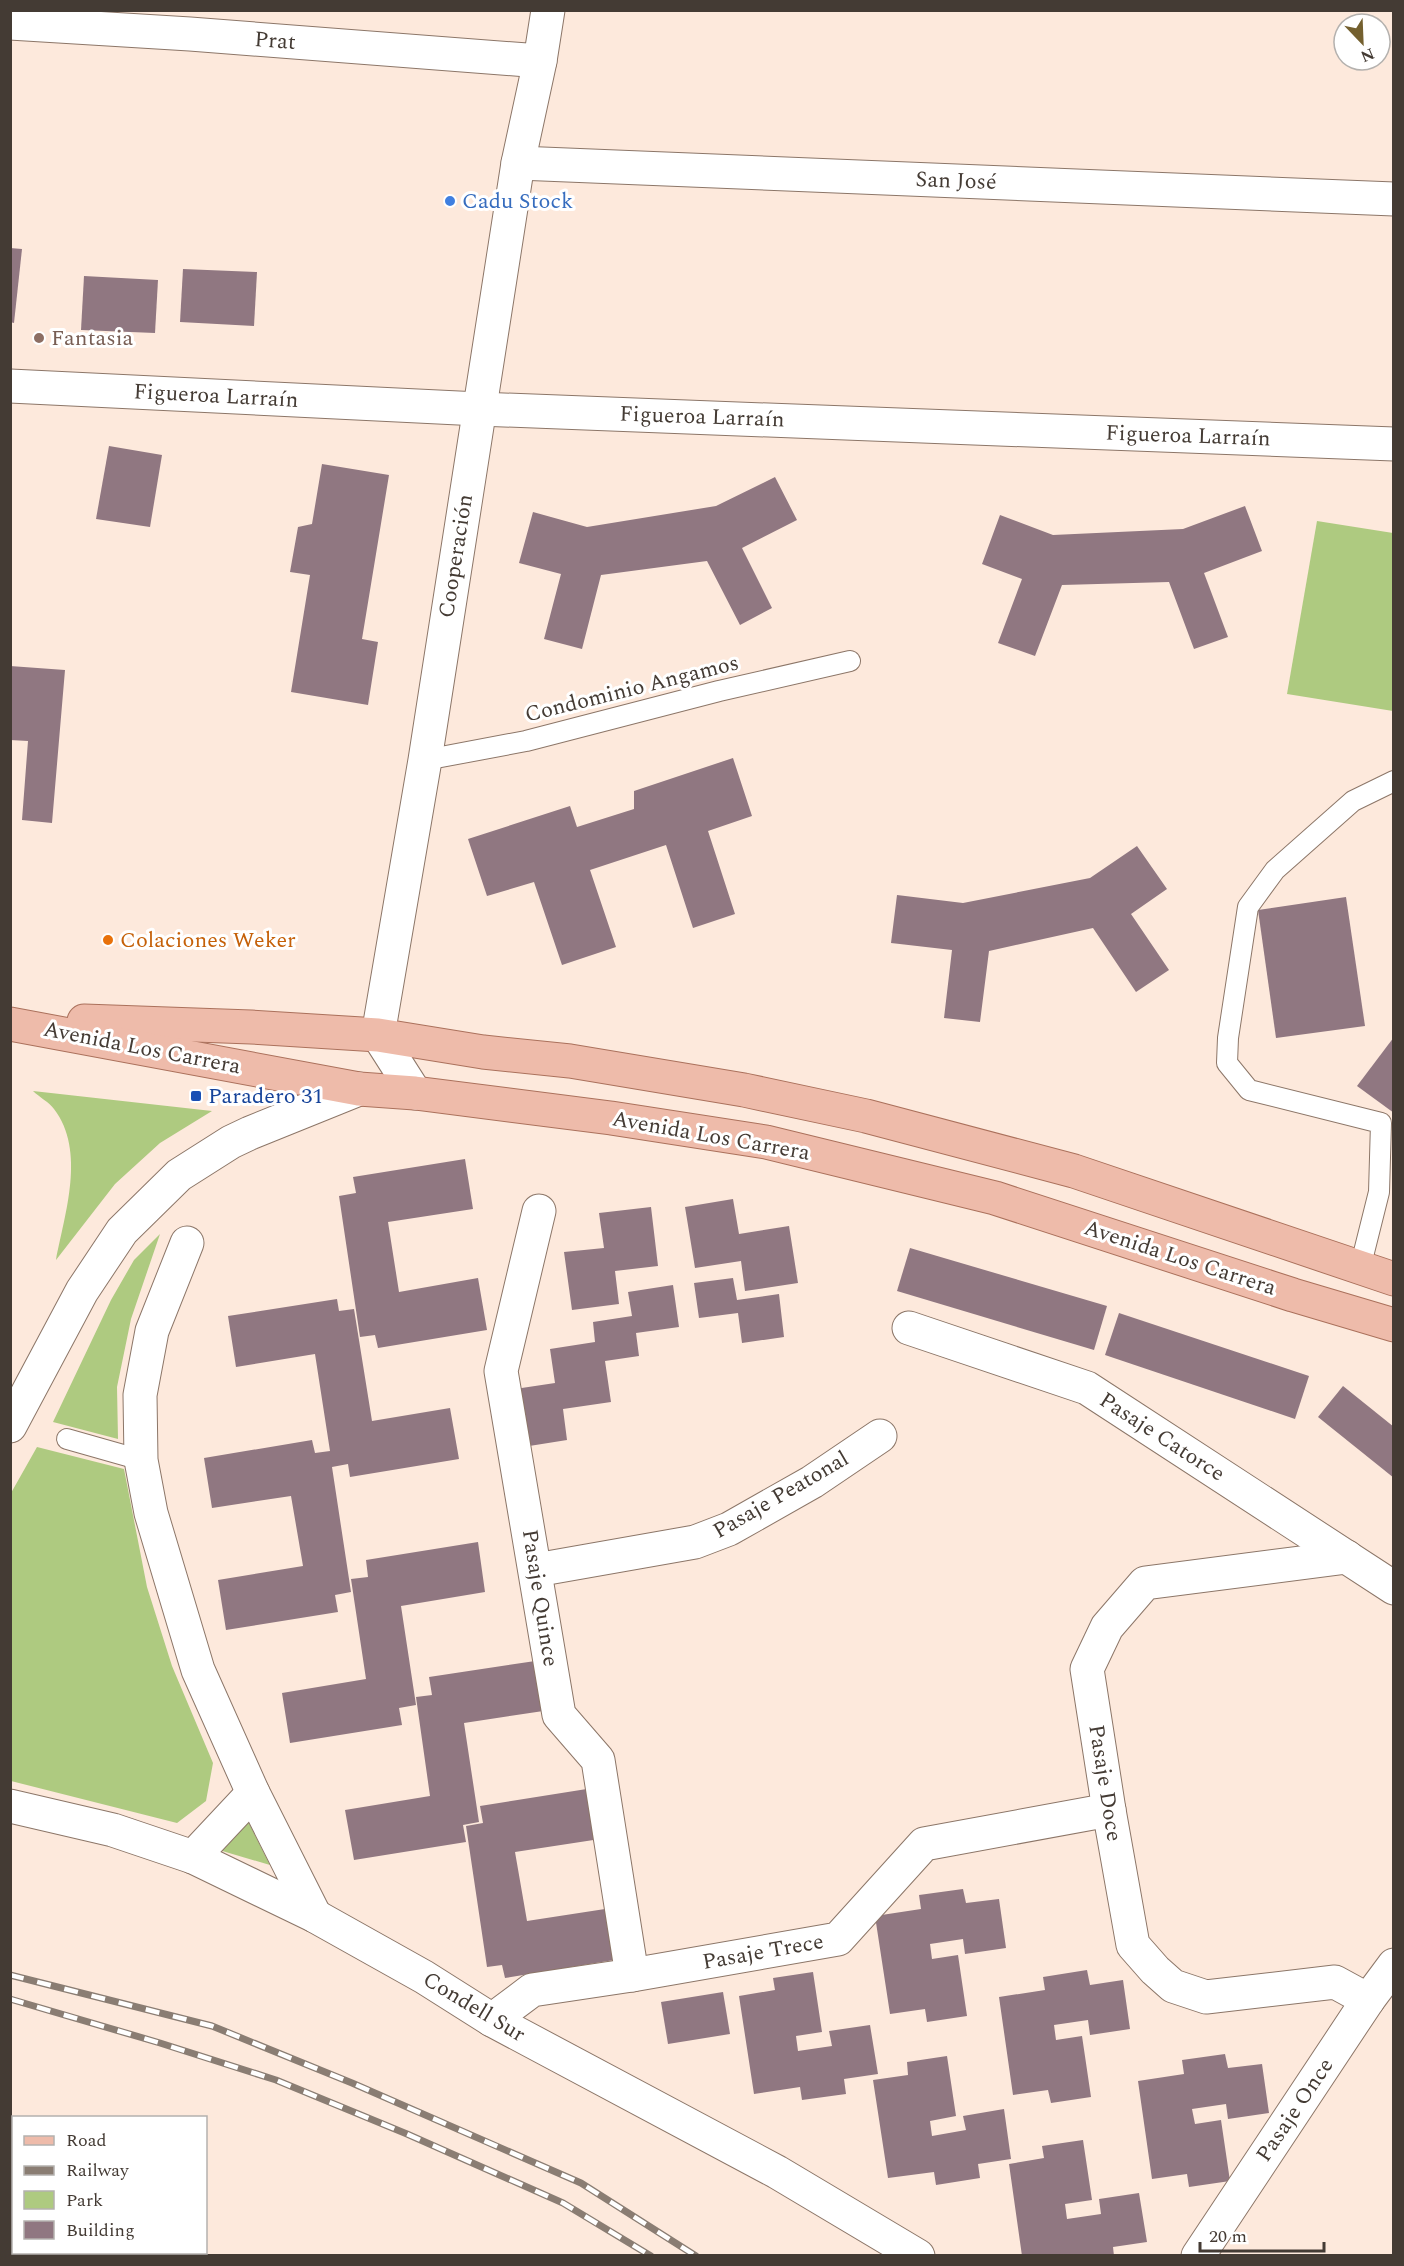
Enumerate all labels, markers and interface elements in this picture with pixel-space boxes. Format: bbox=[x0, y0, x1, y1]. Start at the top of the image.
north arrow bbox=[1332, 12, 1392, 72]
street label: Prat bbox=[253, 23, 297, 59]
text: N bbox=[1357, 41, 1378, 68]
street label: San José bbox=[915, 163, 997, 199]
place label: Cadu Stock bbox=[462, 185, 573, 218]
marker: Cadu Stock bbox=[443, 194, 457, 208]
place label: Fantasia bbox=[51, 322, 134, 355]
marker: Fantasia bbox=[32, 331, 46, 345]
street label: Figueroa Larraín bbox=[133, 375, 299, 417]
street label: Figueroa Larraín bbox=[619, 398, 785, 436]
street label: Figueroa Larraín bbox=[1105, 417, 1271, 455]
street label: Cooperación bbox=[430, 492, 482, 620]
street label: Condominio Angamos bbox=[521, 646, 743, 732]
place label: Colaciones Weker bbox=[120, 924, 296, 957]
marker: Colaciones Weker bbox=[101, 933, 115, 947]
street label: Avenida Los Carrera bbox=[41, 1013, 244, 1083]
place label: Paradero 31 bbox=[208, 1080, 323, 1113]
marker: Paradero 31 bbox=[189, 1089, 203, 1103]
street label: Avenida Los Carrera bbox=[610, 1102, 813, 1170]
street label: Avenida Los Carrera bbox=[1080, 1211, 1281, 1305]
street label: Pasaje Catorce bbox=[1093, 1384, 1231, 1490]
street label: Pasaje Peatonal bbox=[707, 1443, 855, 1547]
street label: Pasaje Quince bbox=[513, 1527, 567, 1669]
street label: Pasaje Doce bbox=[1079, 1722, 1131, 1844]
street label: Pasaje Trece bbox=[700, 1925, 826, 1979]
street label: Condell Sur bbox=[416, 1963, 532, 2051]
street label: Pasaje Once bbox=[1248, 2051, 1342, 2169]
legend bbox=[12, 2116, 207, 2254]
text: Road bbox=[66, 2127, 107, 2154]
text: Railway bbox=[66, 2157, 130, 2184]
text: Park bbox=[66, 2187, 103, 2214]
scale bar bbox=[1200, 2215, 1324, 2253]
text: Building bbox=[66, 2217, 135, 2244]
text: 20 m bbox=[1209, 2223, 1247, 2250]

